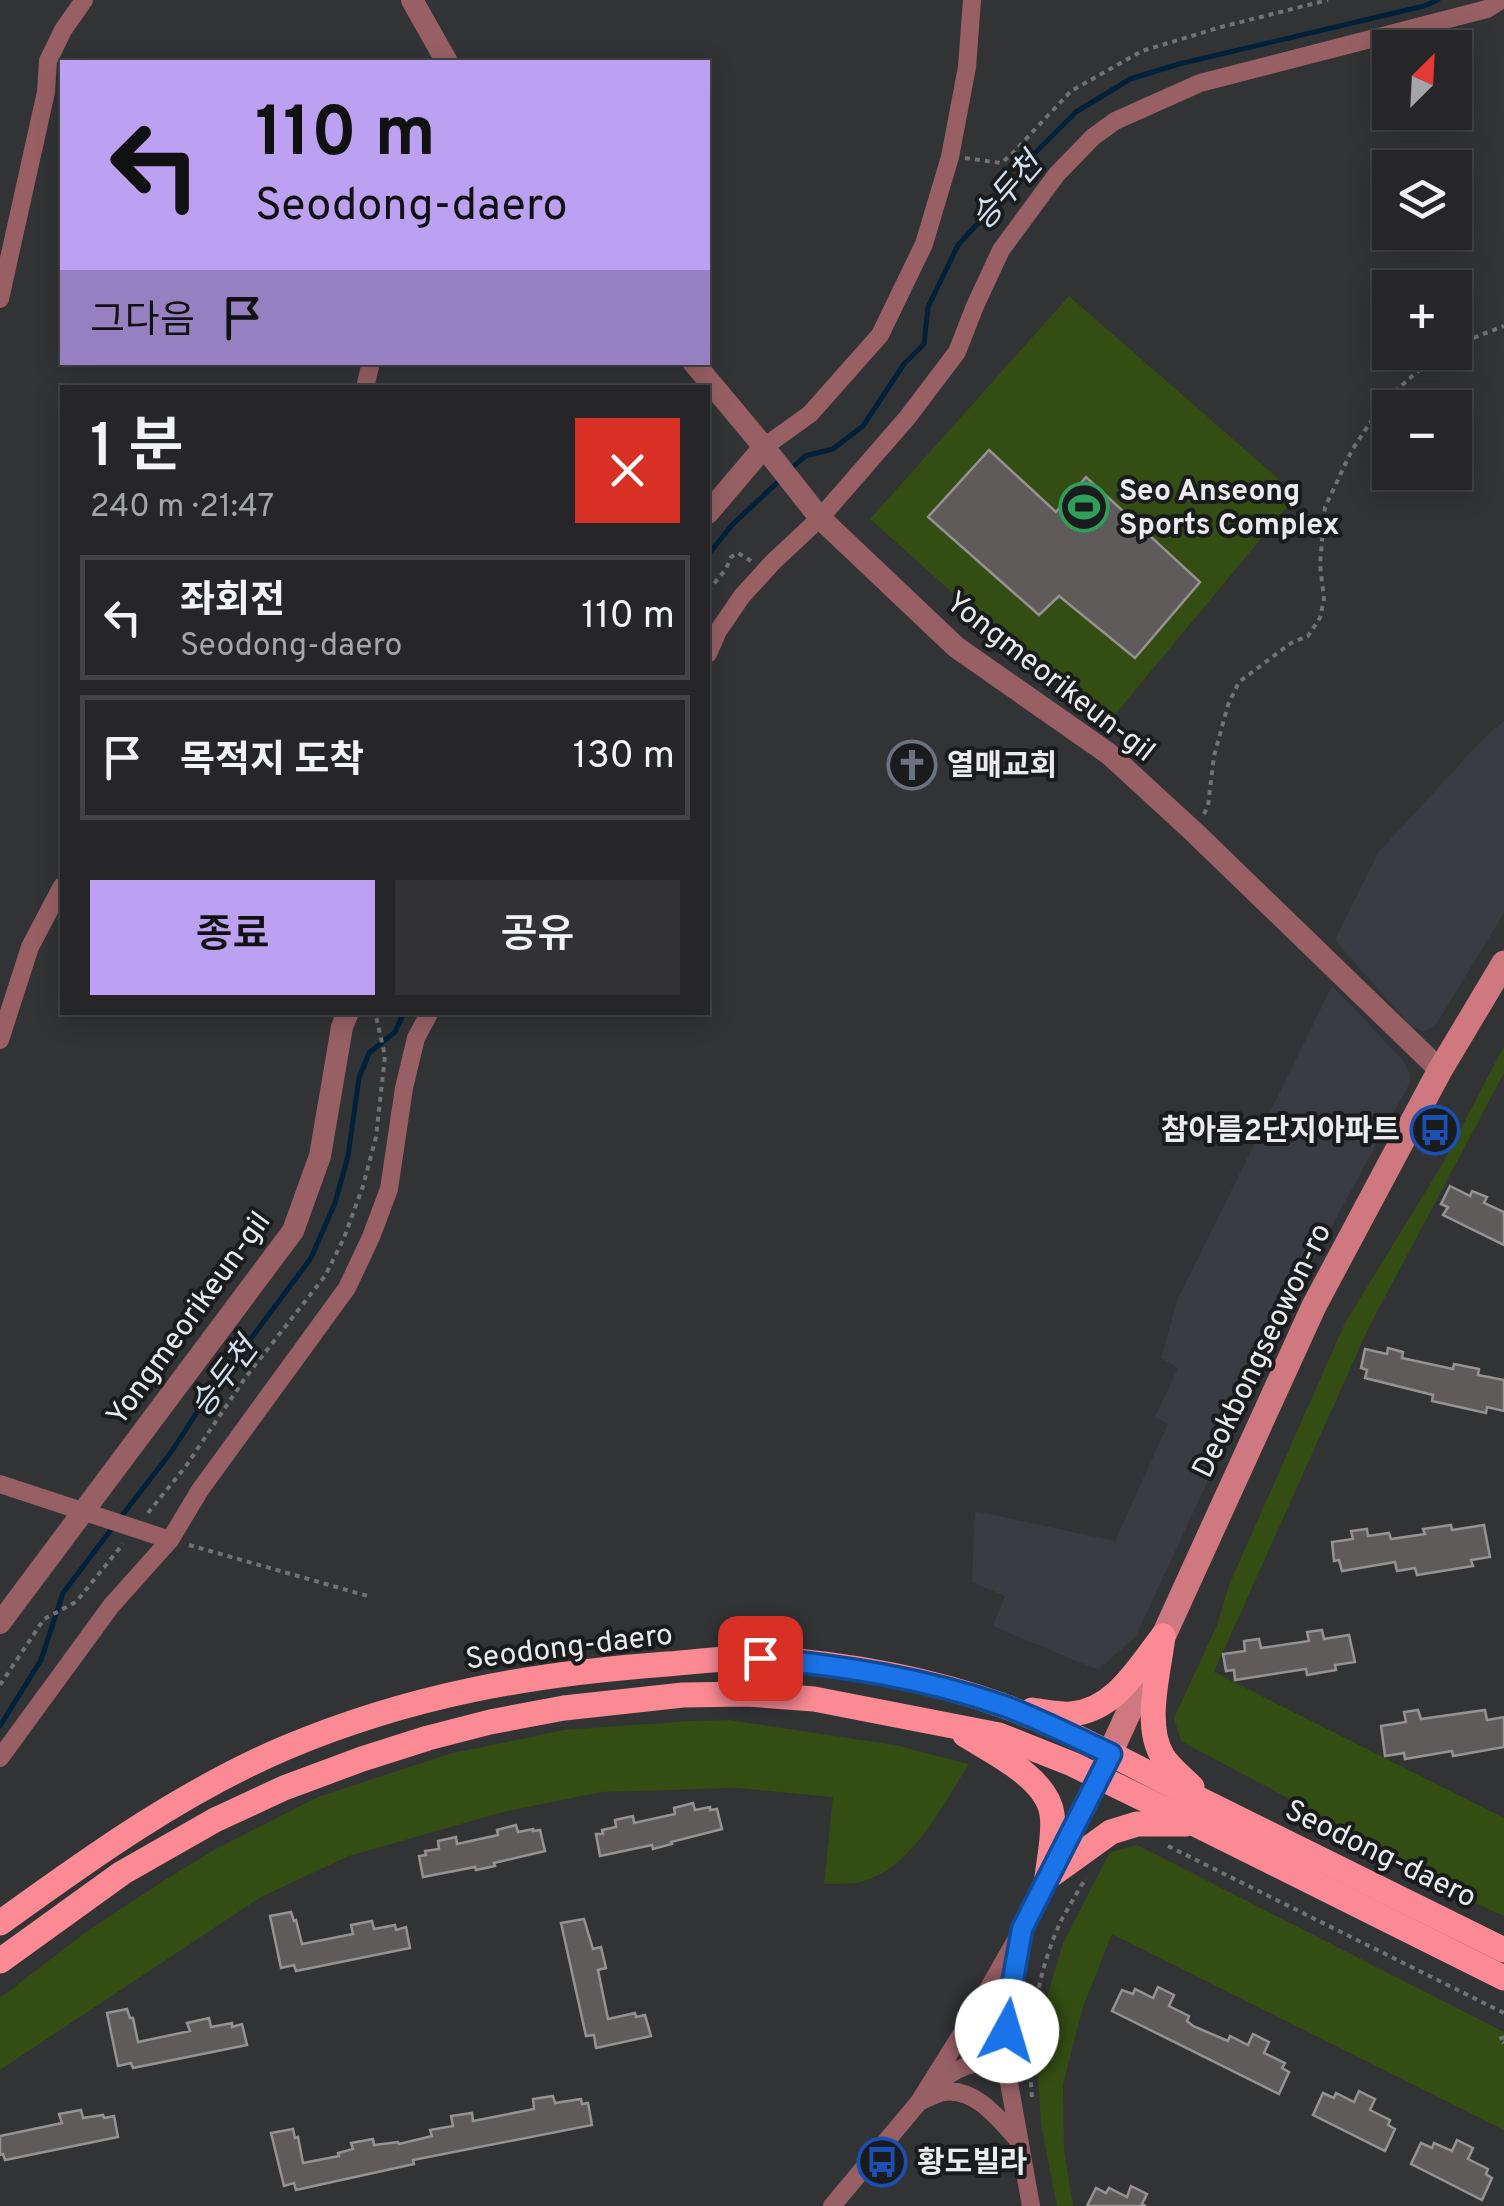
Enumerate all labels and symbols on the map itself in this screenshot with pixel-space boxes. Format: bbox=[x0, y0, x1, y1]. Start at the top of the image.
north arrow bbox=[1372, 30, 1472, 130]
water label: 승두천 bbox=[964, 144, 1055, 239]
place label: Seo Anseong Sports Complex bbox=[1119, 474, 1340, 545]
sports icon: Seo Anseong Sports Complex bbox=[1058, 481, 1110, 533]
street label: Yongmeorikeun-gil bbox=[937, 585, 1161, 771]
church icon: 열매교회 bbox=[886, 739, 938, 791]
place label: 열매교회 bbox=[947, 749, 1057, 786]
bus stop icon: 참아름2단지아파트 bbox=[1409, 1104, 1461, 1156]
place label: 참아름2단지아파트 bbox=[1161, 1114, 1400, 1151]
street label: Yongmeorikeun-gil bbox=[100, 1205, 280, 1434]
street label: Deokbongseowon-ro bbox=[1186, 1218, 1341, 1484]
water label: 승두천 bbox=[183, 1329, 270, 1426]
pin bbox=[718, 1616, 803, 1701]
street label: Seodong-daero bbox=[464, 1617, 675, 1680]
street label: Seodong-daero bbox=[1278, 1793, 1482, 1918]
position arrow bbox=[955, 1979, 1059, 2083]
bus stop icon: 황도빌라 bbox=[856, 2136, 908, 2188]
place label: 황도빌라 bbox=[917, 2146, 1027, 2183]

